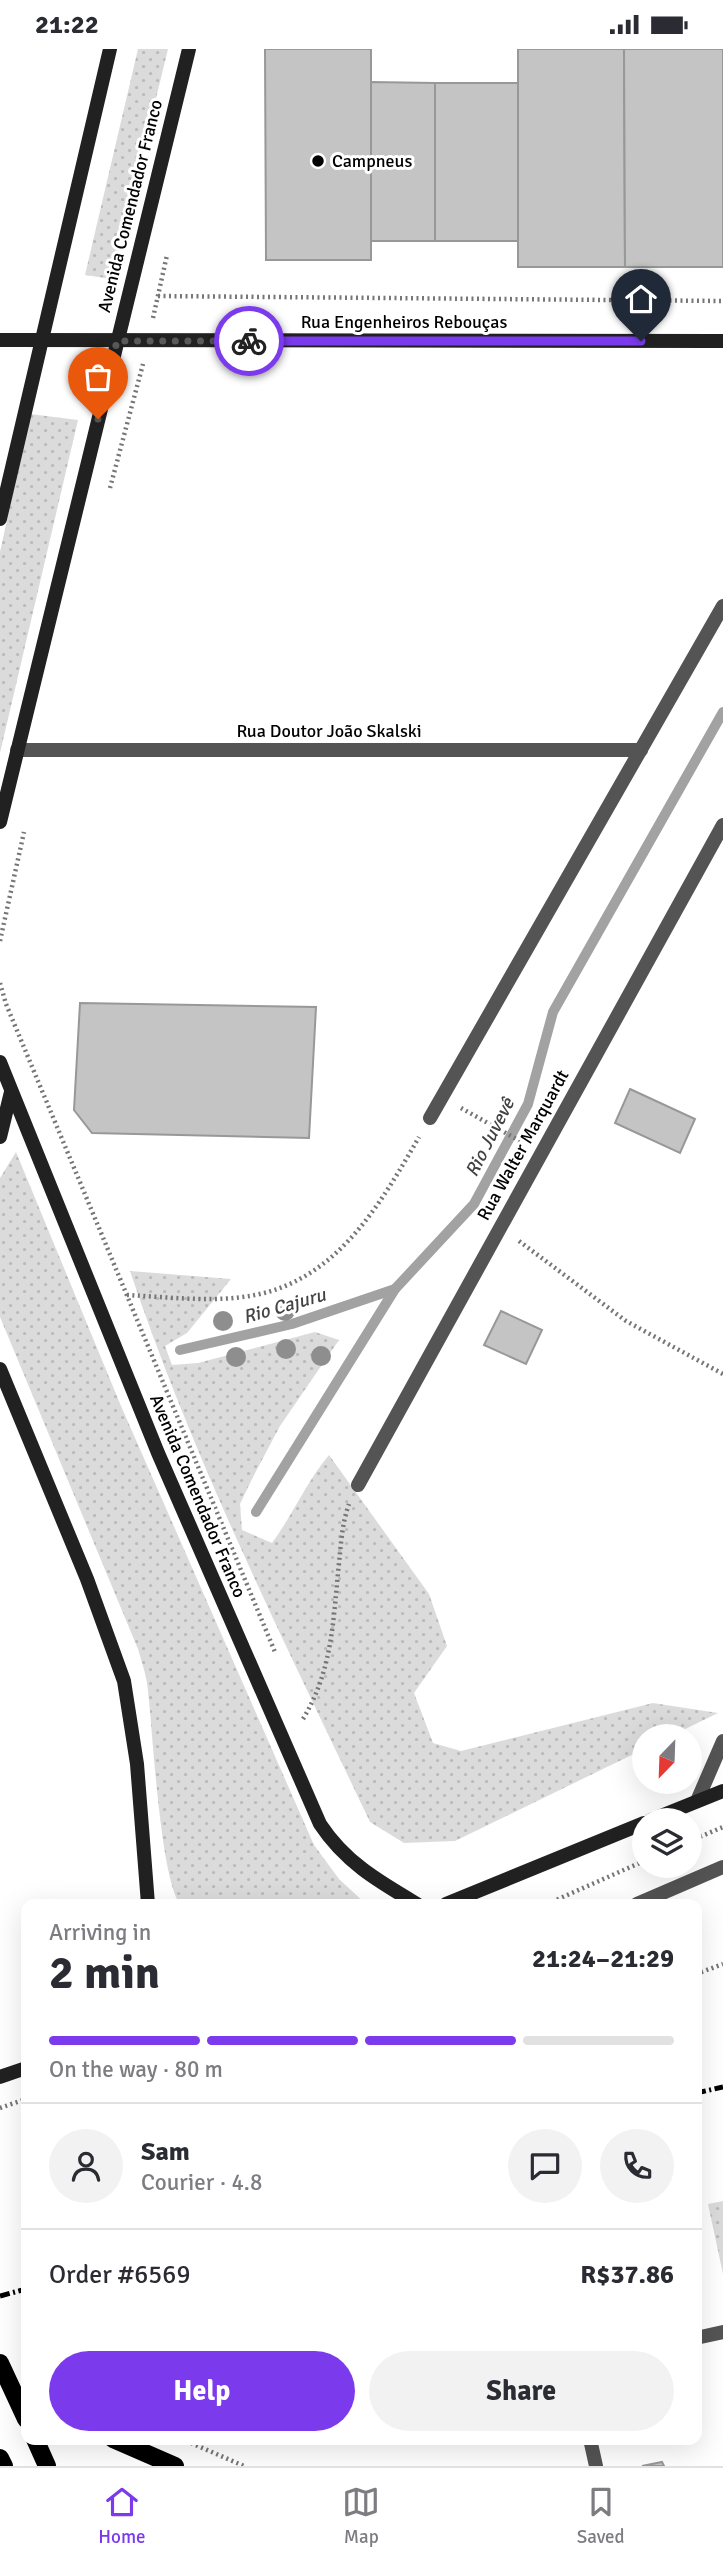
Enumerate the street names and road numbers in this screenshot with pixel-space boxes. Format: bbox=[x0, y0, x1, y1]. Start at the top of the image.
street label: Avenida Comendador Franco bbox=[93, 97, 167, 315]
street label: Rua Engenheiros Rebouças bbox=[301, 311, 507, 333]
street label: Rua Doutor João Skalski bbox=[236, 720, 422, 742]
street label: Rua Walter Marquardt bbox=[472, 1066, 574, 1224]
street label: Avenida Comendador Franco bbox=[145, 1391, 251, 1601]

